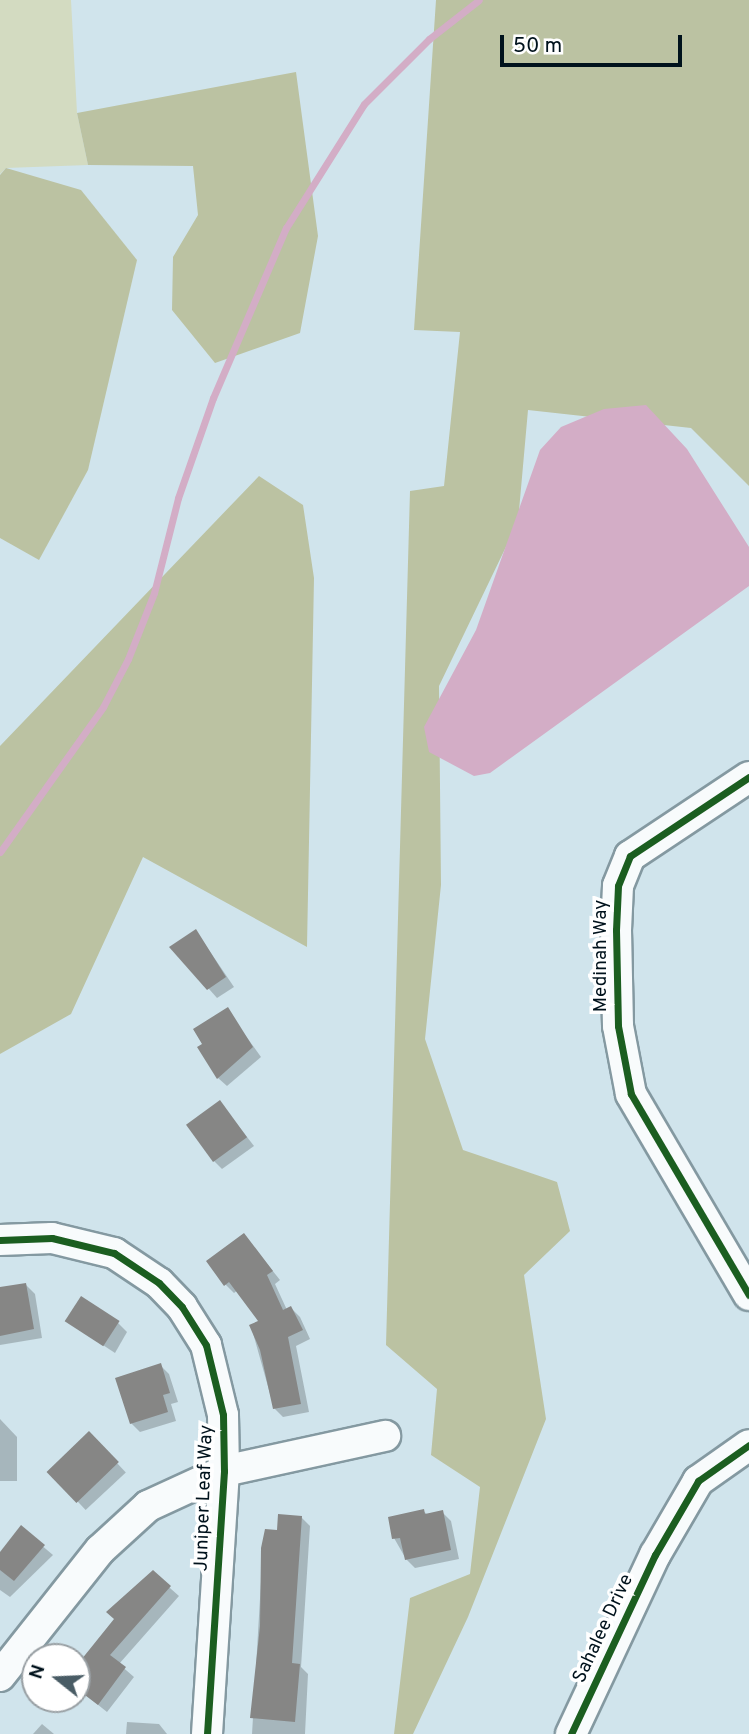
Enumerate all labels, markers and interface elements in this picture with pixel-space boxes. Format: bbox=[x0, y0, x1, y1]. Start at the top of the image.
scale bar bbox=[504, 21, 686, 65]
text: 50 m bbox=[513, 33, 562, 60]
street label: Medinah Way bbox=[591, 900, 613, 1012]
street label: Juniper Leaf Way bbox=[191, 1424, 219, 1572]
street label: Sahalee Drive bbox=[569, 1571, 639, 1687]
north arrow bbox=[21, 1643, 91, 1713]
text: N bbox=[24, 1662, 51, 1682]

